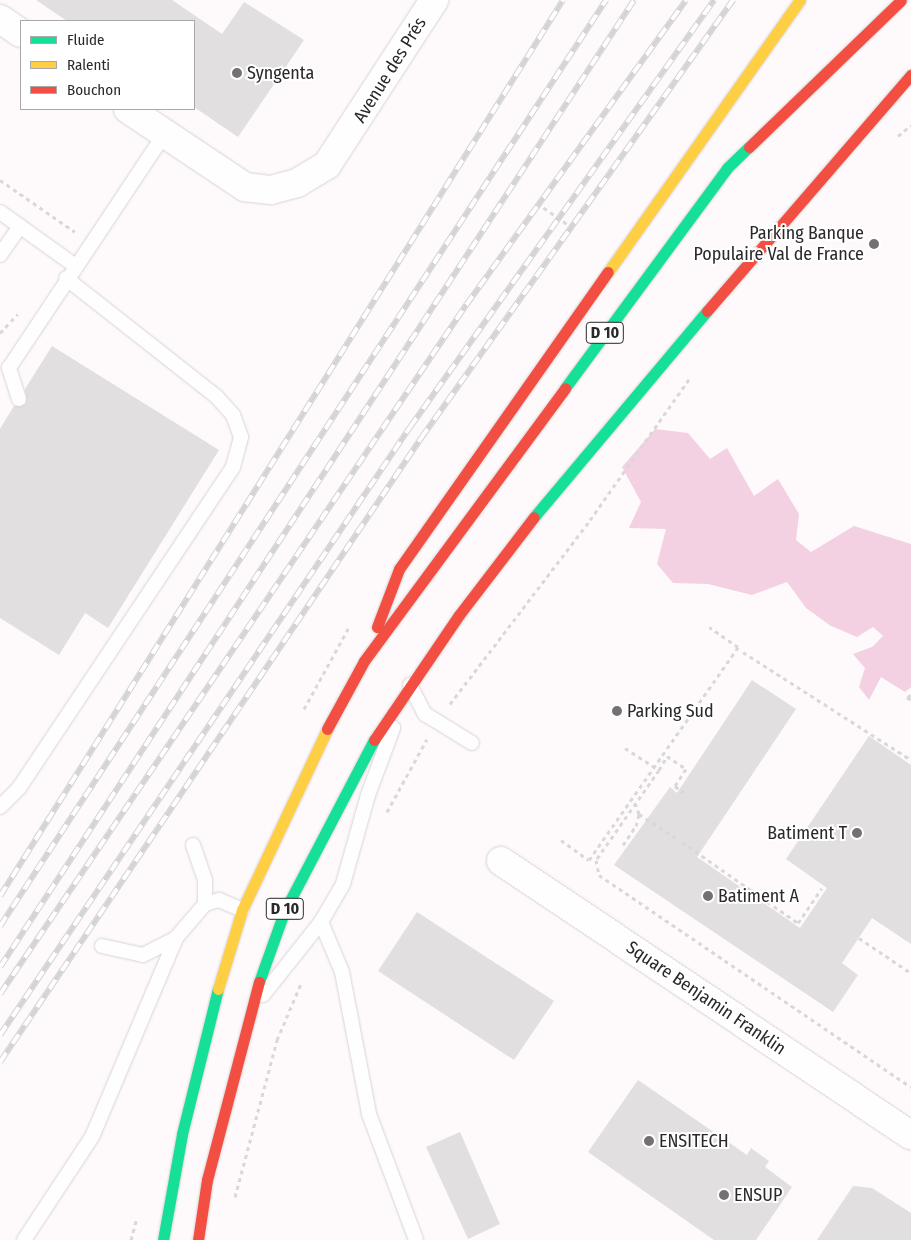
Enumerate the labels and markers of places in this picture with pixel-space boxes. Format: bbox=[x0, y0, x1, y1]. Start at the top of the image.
place label: Syngenta bbox=[247, 62, 314, 84]
marker: Syngenta bbox=[231, 67, 243, 79]
place label: Parking Banque Populaire Val de France bbox=[693, 223, 864, 266]
marker: Parking Banque Populaire Val de France bbox=[868, 238, 880, 250]
place label: Parking Sud bbox=[627, 700, 714, 722]
marker: Parking Sud bbox=[611, 705, 623, 717]
place label: Batiment T bbox=[767, 822, 847, 844]
marker: Batiment T bbox=[851, 827, 863, 839]
place label: Batiment A bbox=[718, 885, 799, 907]
marker: Batiment A bbox=[702, 890, 714, 902]
place label: ENSITECH bbox=[659, 1130, 729, 1152]
marker: ENSITECH bbox=[643, 1135, 655, 1147]
place label: ENSUP bbox=[734, 1184, 782, 1206]
marker: ENSUP bbox=[718, 1189, 730, 1201]

